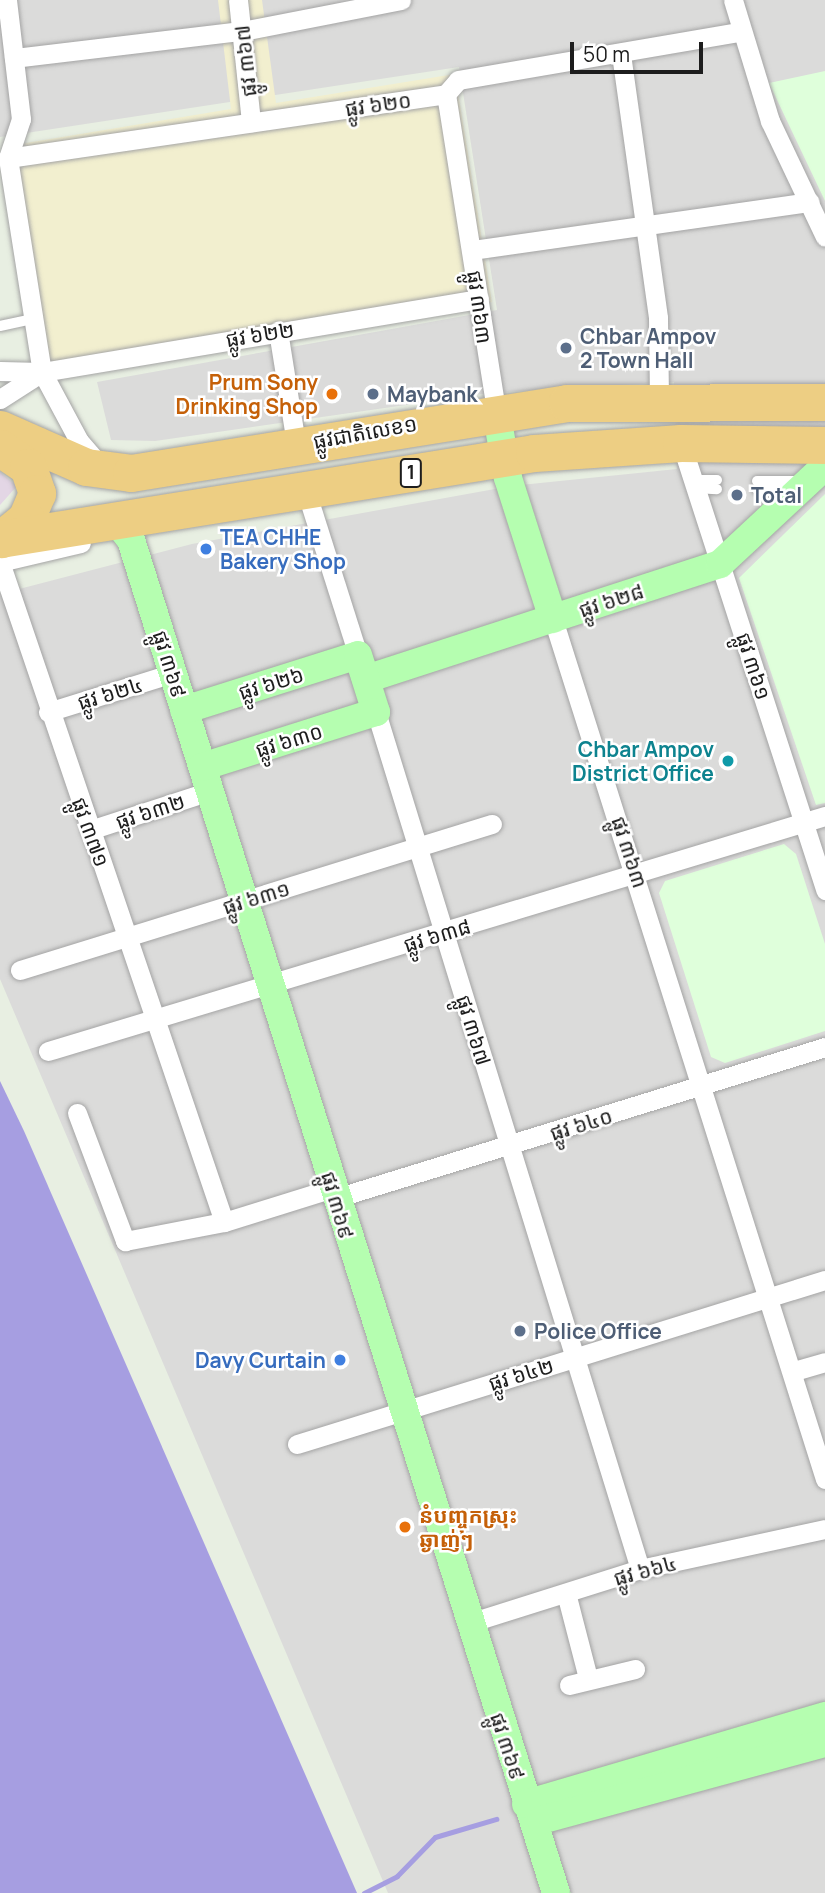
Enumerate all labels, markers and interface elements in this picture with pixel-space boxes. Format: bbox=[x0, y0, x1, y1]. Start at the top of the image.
street label: ផ្លូវ ៣៦៧ bbox=[229, 24, 261, 98]
scale bar bbox=[573, 28, 706, 72]
text: 50 m bbox=[583, 40, 630, 68]
street label: ផ្លូវ ៦២០ bbox=[343, 87, 413, 121]
street label: ផ្លូវ ៣៦៣ bbox=[462, 269, 498, 345]
street label: ផ្លូវ ៦២២ bbox=[224, 316, 296, 352]
place label: Chbar Ampov 2 Town Hall bbox=[580, 323, 716, 373]
marker: Chbar Ampov 2 Town Hall bbox=[558, 340, 574, 356]
place label: Prum Sony Drinking Shop bbox=[176, 369, 318, 419]
place label: Maybank bbox=[387, 381, 478, 407]
marker: Prum Sony Drinking Shop bbox=[324, 386, 340, 402]
marker: Maybank bbox=[365, 386, 381, 402]
street label: ផ្លូវជាតិលេខ១ bbox=[311, 410, 419, 454]
road number: 1 bbox=[399, 458, 423, 488]
place label: Total bbox=[751, 482, 802, 508]
marker: Total bbox=[729, 487, 745, 503]
place label: TEA CHHE Bakery Shop bbox=[220, 524, 346, 574]
marker: TEA CHHE Bakery Shop bbox=[198, 541, 214, 557]
street label: ផ្លូវ ៦២៨ bbox=[575, 578, 647, 622]
street label: ផ្លូវ ៣៦៩ bbox=[148, 627, 192, 701]
street label: ផ្លូវ ៣៦១ bbox=[731, 629, 777, 703]
street label: ផ្លូវ ៦២៦ bbox=[235, 661, 307, 705]
street label: ផ្លូវ ៦២៤ bbox=[74, 671, 146, 715]
street label: ផ្លូវ ៦៣០ bbox=[252, 718, 326, 762]
place label: Chbar Ampov District Office bbox=[572, 736, 714, 786]
marker: Chbar Ampov District Office bbox=[720, 753, 736, 769]
street label: ផ្លូវ ៦៣២ bbox=[112, 788, 188, 834]
street label: ផ្លូវ ៣៧១ bbox=[67, 794, 115, 870]
street label: ផ្លូវ ៣៦៣ bbox=[607, 813, 653, 891]
street label: ផ្លូវ ៦៣១ bbox=[219, 875, 293, 919]
street label: ផ្លូវ ៦៣៨ bbox=[400, 913, 474, 957]
street label: ផ្លូវ ៣៦៧ bbox=[451, 992, 497, 1068]
street label: ផ្លូវ ៦៤០ bbox=[547, 1103, 615, 1145]
street label: ផ្លូវ ៣៦៩ bbox=[316, 1168, 360, 1242]
place label: Police Office bbox=[534, 1318, 662, 1344]
marker: Police Office bbox=[512, 1323, 528, 1339]
place label: Davy Curtain bbox=[195, 1347, 326, 1373]
marker: Davy Curtain bbox=[332, 1352, 348, 1368]
street label: ផ្លូវ ៦៤២ bbox=[485, 1352, 557, 1396]
place label: នំបញ្ចុកស្រុះ ឆ្ងាញ់ៗ bbox=[419, 1502, 517, 1552]
marker: នំបញ្ចុកស្រុះ ឆ្ងាញ់ៗ bbox=[397, 1519, 413, 1535]
street label: ផ្លូវ ៦៦៤ bbox=[611, 1549, 679, 1591]
street label: ផ្លូវ ៣៦៩ bbox=[485, 1709, 531, 1783]

